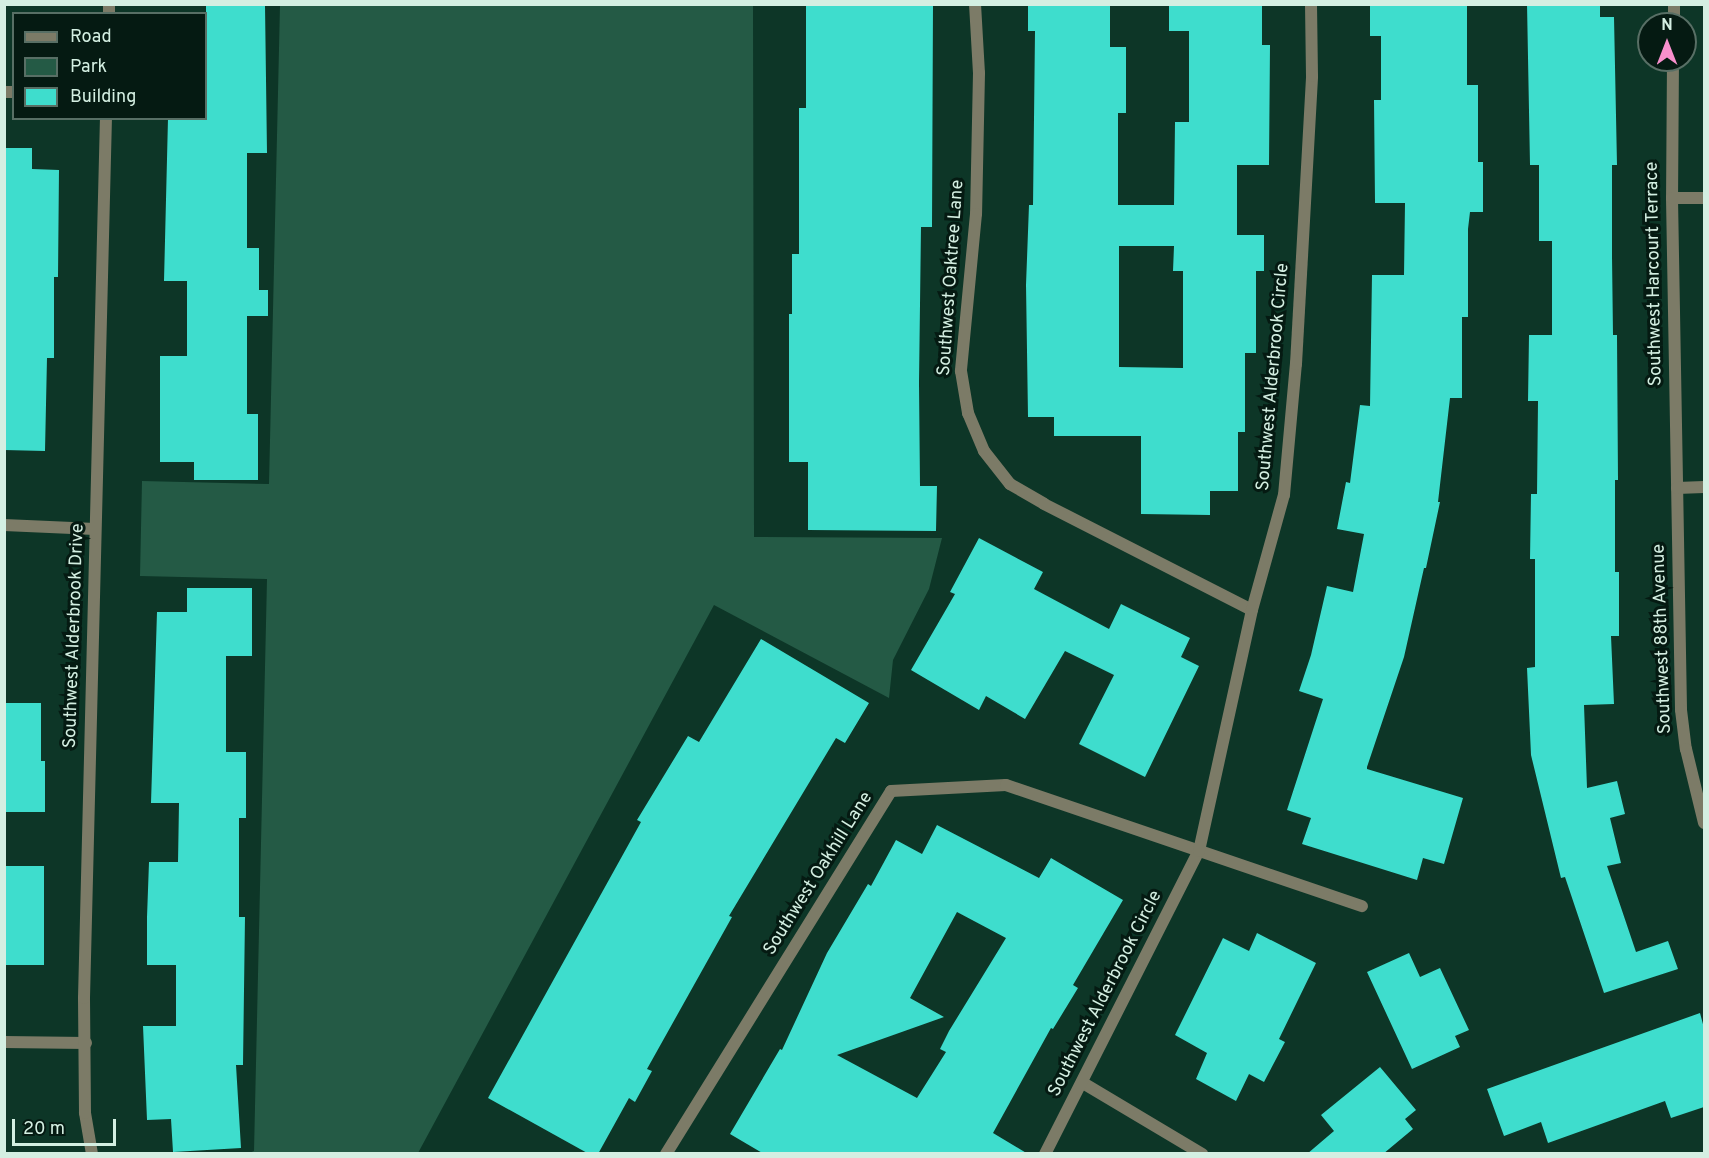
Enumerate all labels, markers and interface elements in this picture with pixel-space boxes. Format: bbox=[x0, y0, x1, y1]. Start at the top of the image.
legend bbox=[12, 12, 207, 120]
north arrow bbox=[1637, 12, 1697, 72]
text: N bbox=[1661, 16, 1673, 36]
text: Road bbox=[70, 26, 112, 49]
text: Park bbox=[70, 56, 107, 79]
text: Building bbox=[70, 86, 136, 109]
street label: Southwest Harcourt Terrace bbox=[1642, 161, 1668, 387]
street label: Southwest Oaktree Lane bbox=[934, 179, 970, 377]
street label: Southwest Alderbrook Circle bbox=[1253, 262, 1295, 492]
street label: Southwest Alderbrook Drive bbox=[60, 523, 90, 749]
street label: Southwest 88th Avenue bbox=[1649, 543, 1677, 735]
street label: Southwest Oakhill Lane bbox=[760, 788, 878, 960]
street label: Southwest Alderbrook Circle bbox=[1044, 887, 1168, 1101]
scale bar bbox=[15, 1107, 118, 1145]
text: 20 m bbox=[23, 1118, 65, 1141]

